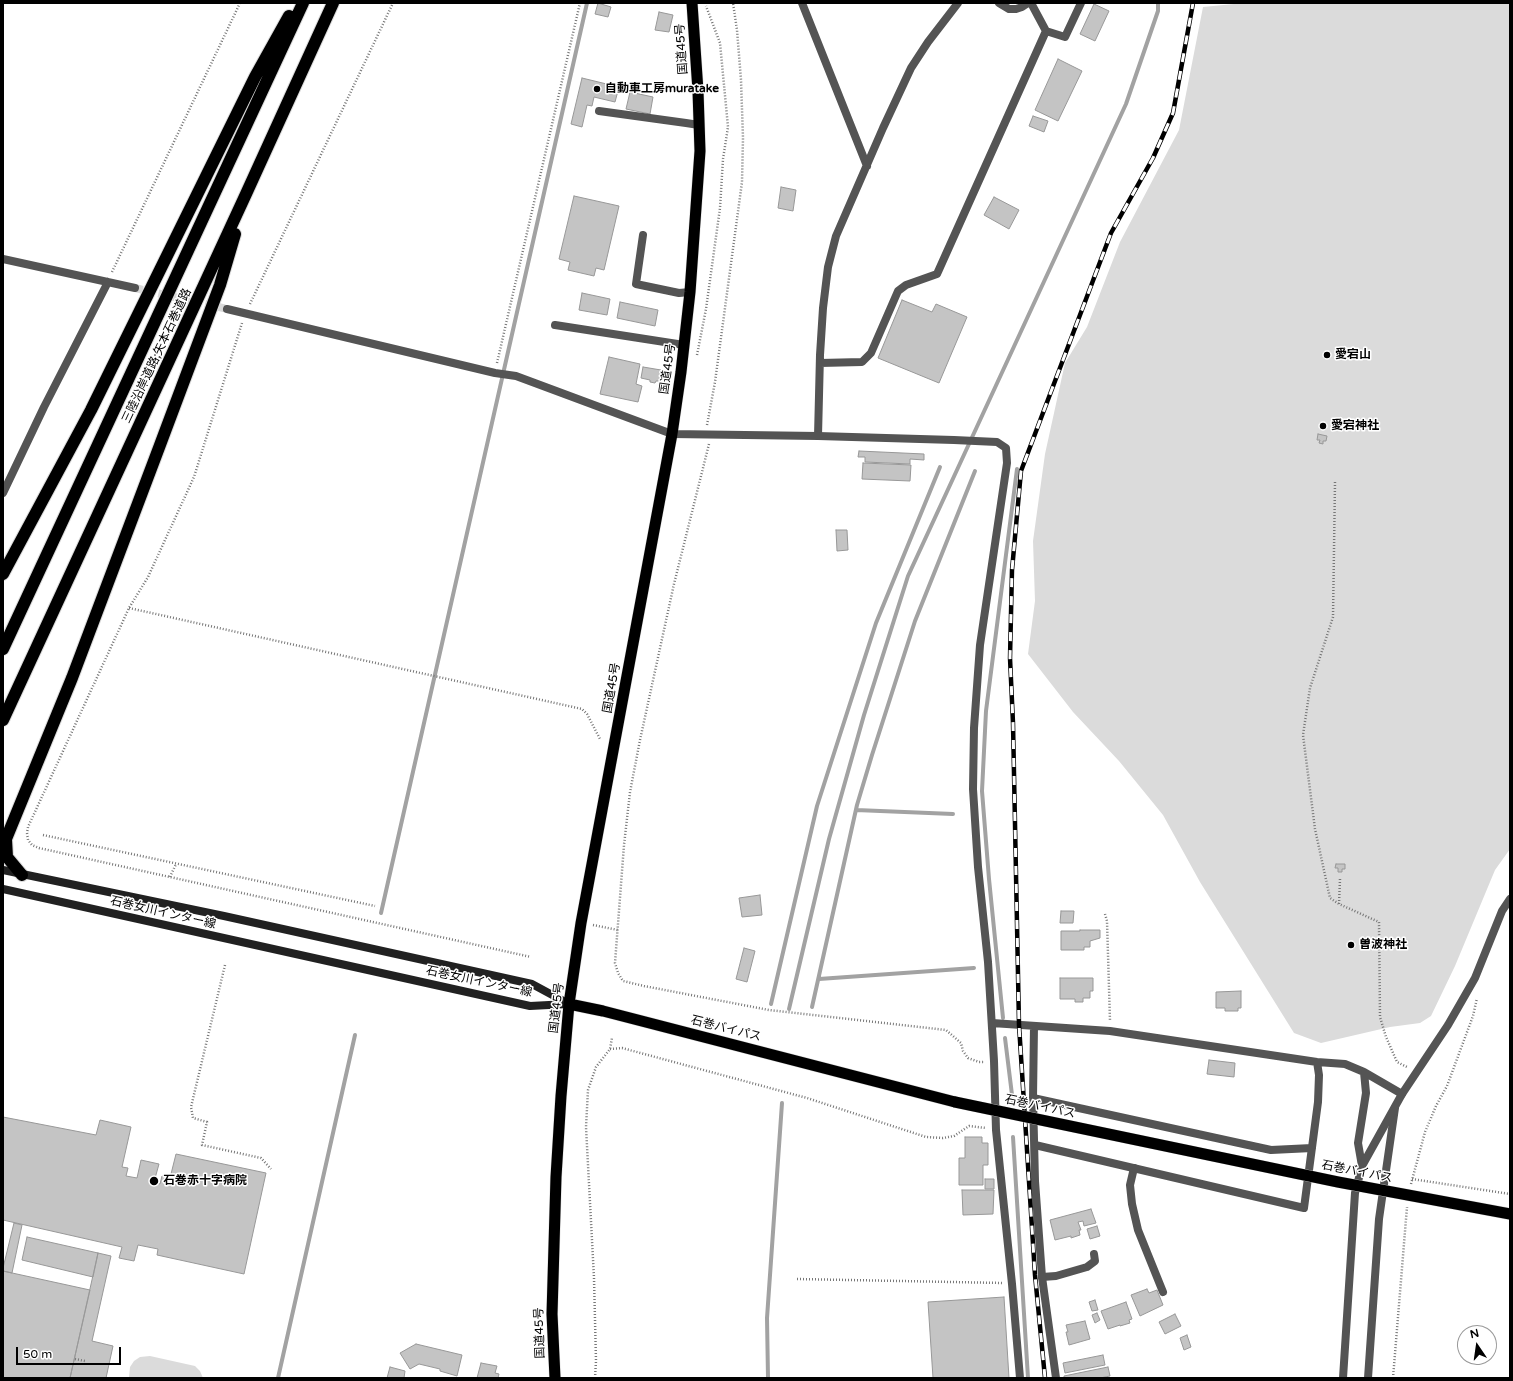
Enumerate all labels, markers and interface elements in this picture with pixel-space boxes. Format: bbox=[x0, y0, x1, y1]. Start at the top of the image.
street label: 国道45号 bbox=[673, 23, 691, 75]
place label: 自動車工房muratake bbox=[605, 82, 719, 96]
marker: 自動車工房muratake bbox=[592, 84, 602, 94]
street label: 三陸沿岸道路;矢本石巻道路 bbox=[119, 286, 195, 426]
street label: 国道45号 bbox=[657, 343, 679, 395]
place label: 愛宕山 bbox=[1335, 348, 1371, 362]
marker: 愛宕山 bbox=[1322, 350, 1332, 360]
place label: 愛宕神社 bbox=[1331, 419, 1379, 433]
marker: 愛宕神社 bbox=[1318, 421, 1328, 431]
street label: 国道45号 bbox=[600, 662, 624, 714]
street label: 石巻女川インター線 bbox=[109, 894, 217, 932]
place label: 曽波神社 bbox=[1359, 938, 1407, 952]
marker: 曽波神社 bbox=[1346, 940, 1356, 950]
street label: 石巻女川インター線 bbox=[425, 964, 533, 1000]
street label: 国道45号 bbox=[547, 982, 567, 1034]
street label: 石巻バイパス bbox=[689, 1013, 763, 1045]
street label: 石巻バイパス bbox=[1003, 1092, 1077, 1122]
street label: 石巻バイパス bbox=[1320, 1158, 1394, 1186]
place label: 石巻赤十字病院 bbox=[163, 1174, 247, 1188]
marker: 石巻赤十字病院 bbox=[148, 1175, 160, 1187]
street label: 国道45号 bbox=[532, 1307, 548, 1359]
north arrow bbox=[1457, 1325, 1497, 1365]
text: N bbox=[1469, 1326, 1480, 1341]
scale bar bbox=[18, 1339, 123, 1365]
text: 50 m bbox=[23, 1347, 52, 1361]

